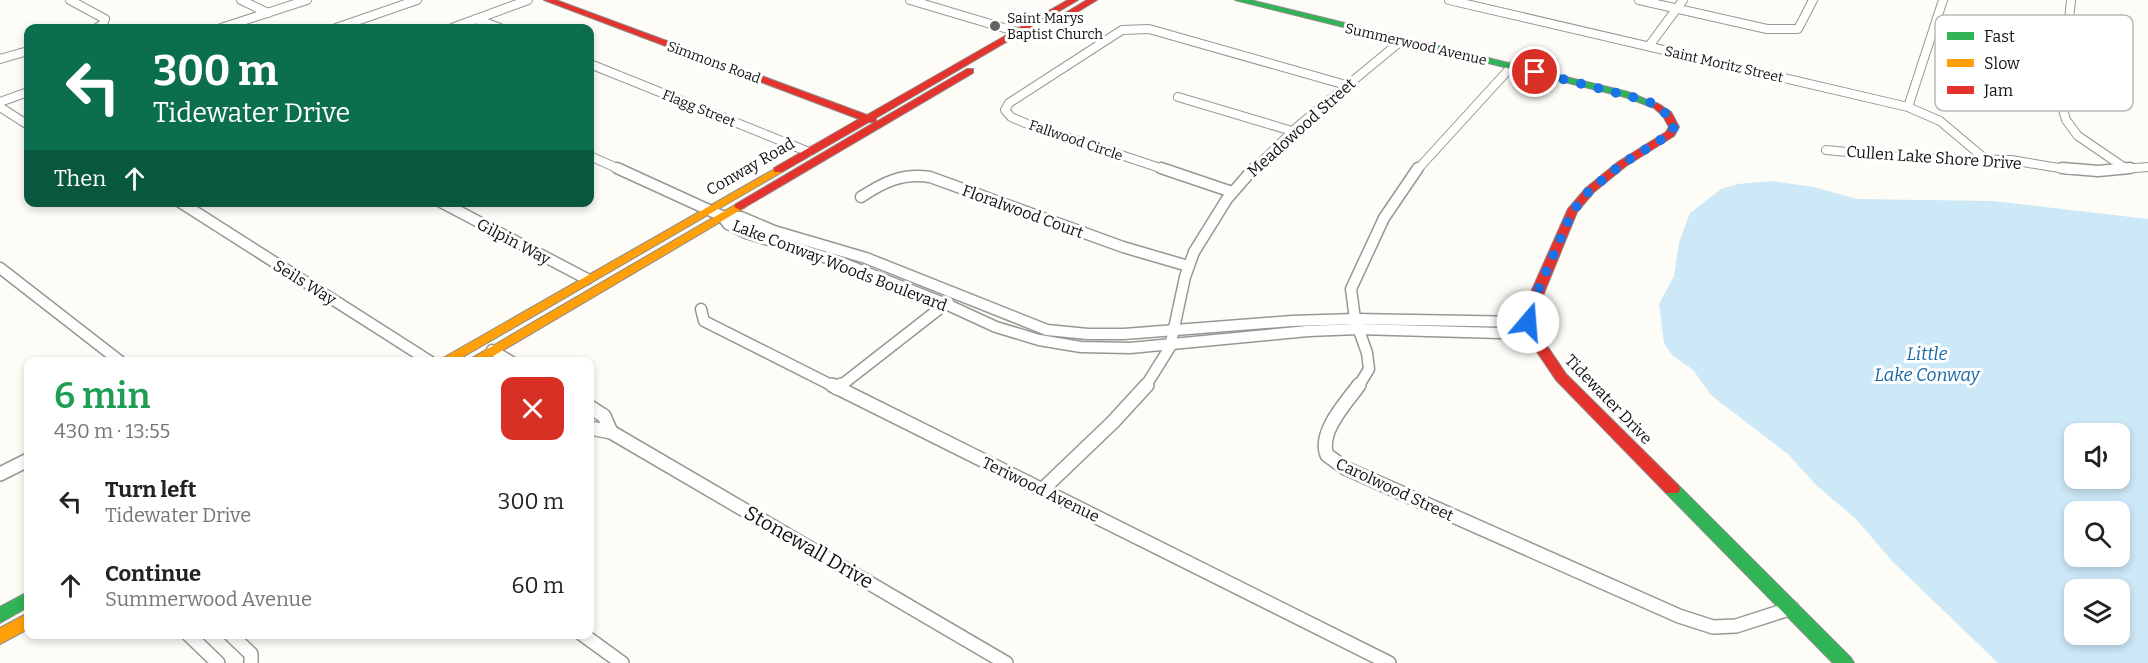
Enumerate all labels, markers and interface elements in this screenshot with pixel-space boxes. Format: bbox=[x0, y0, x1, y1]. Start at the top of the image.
place label: Saint Marys Baptist Church bbox=[1007, 10, 1103, 43]
legend bbox=[1935, 15, 2133, 111]
marker: Saint Marys Baptist Church bbox=[988, 19, 1002, 33]
street label: Summerwood Avenue bbox=[1343, 20, 1488, 69]
text: Fast bbox=[1984, 27, 2015, 46]
street label: Simmons Road bbox=[665, 38, 763, 87]
street label: Saint Moritz Street bbox=[1663, 43, 1785, 86]
text: 300 m bbox=[153, 46, 278, 96]
pin bbox=[1509, 46, 1560, 97]
icon: left bbox=[54, 48, 132, 126]
text: Slow bbox=[1984, 54, 2020, 73]
icon: arrive bbox=[1518, 55, 1551, 88]
street label: Meadowood Street bbox=[1243, 74, 1359, 181]
text: Jam bbox=[1983, 81, 2013, 100]
street label: Flagg Street bbox=[660, 86, 738, 131]
text: Tidewater Drive bbox=[153, 97, 350, 129]
street label: Fallwood Circle bbox=[1027, 116, 1125, 165]
street label: Conway Road bbox=[703, 133, 798, 199]
street label: Cullen Lake Shore Drive bbox=[1846, 142, 2022, 173]
icon: ahead bbox=[118, 162, 151, 195]
text: Then bbox=[54, 165, 106, 192]
street label: Floralwood Court bbox=[960, 181, 1086, 242]
street label: Gilpin Way bbox=[474, 214, 554, 269]
street label: Lake Conway Woods Boulevard bbox=[730, 216, 950, 315]
street label: Seils Way bbox=[270, 256, 340, 309]
position arrow bbox=[1496, 290, 1560, 354]
water label: Little Lake Conway bbox=[1874, 343, 1981, 386]
street label: Tidewater Drive bbox=[1561, 351, 1656, 448]
text: 6 min bbox=[54, 374, 151, 418]
button: close bbox=[501, 377, 564, 440]
text: 430 m · 13:55 bbox=[54, 419, 170, 443]
map controls bbox=[2064, 423, 2130, 645]
button: sound bbox=[2064, 423, 2130, 489]
street label: Teriwood Avenue bbox=[979, 453, 1103, 526]
street label: Carolwood Street bbox=[1333, 454, 1457, 525]
text: Turn left bbox=[105, 476, 197, 503]
icon: left bbox=[54, 485, 87, 518]
text: 300 m bbox=[498, 488, 564, 515]
street label: Stonewall Drive bbox=[740, 500, 878, 594]
button: search bbox=[2064, 501, 2130, 567]
text: Tidewater Drive bbox=[105, 503, 251, 527]
text: Continue bbox=[105, 560, 201, 587]
icon: ahead bbox=[54, 569, 87, 602]
text: 60 m bbox=[512, 572, 564, 599]
button: layers bbox=[2064, 579, 2130, 645]
text: Summerwood Avenue bbox=[105, 587, 312, 611]

